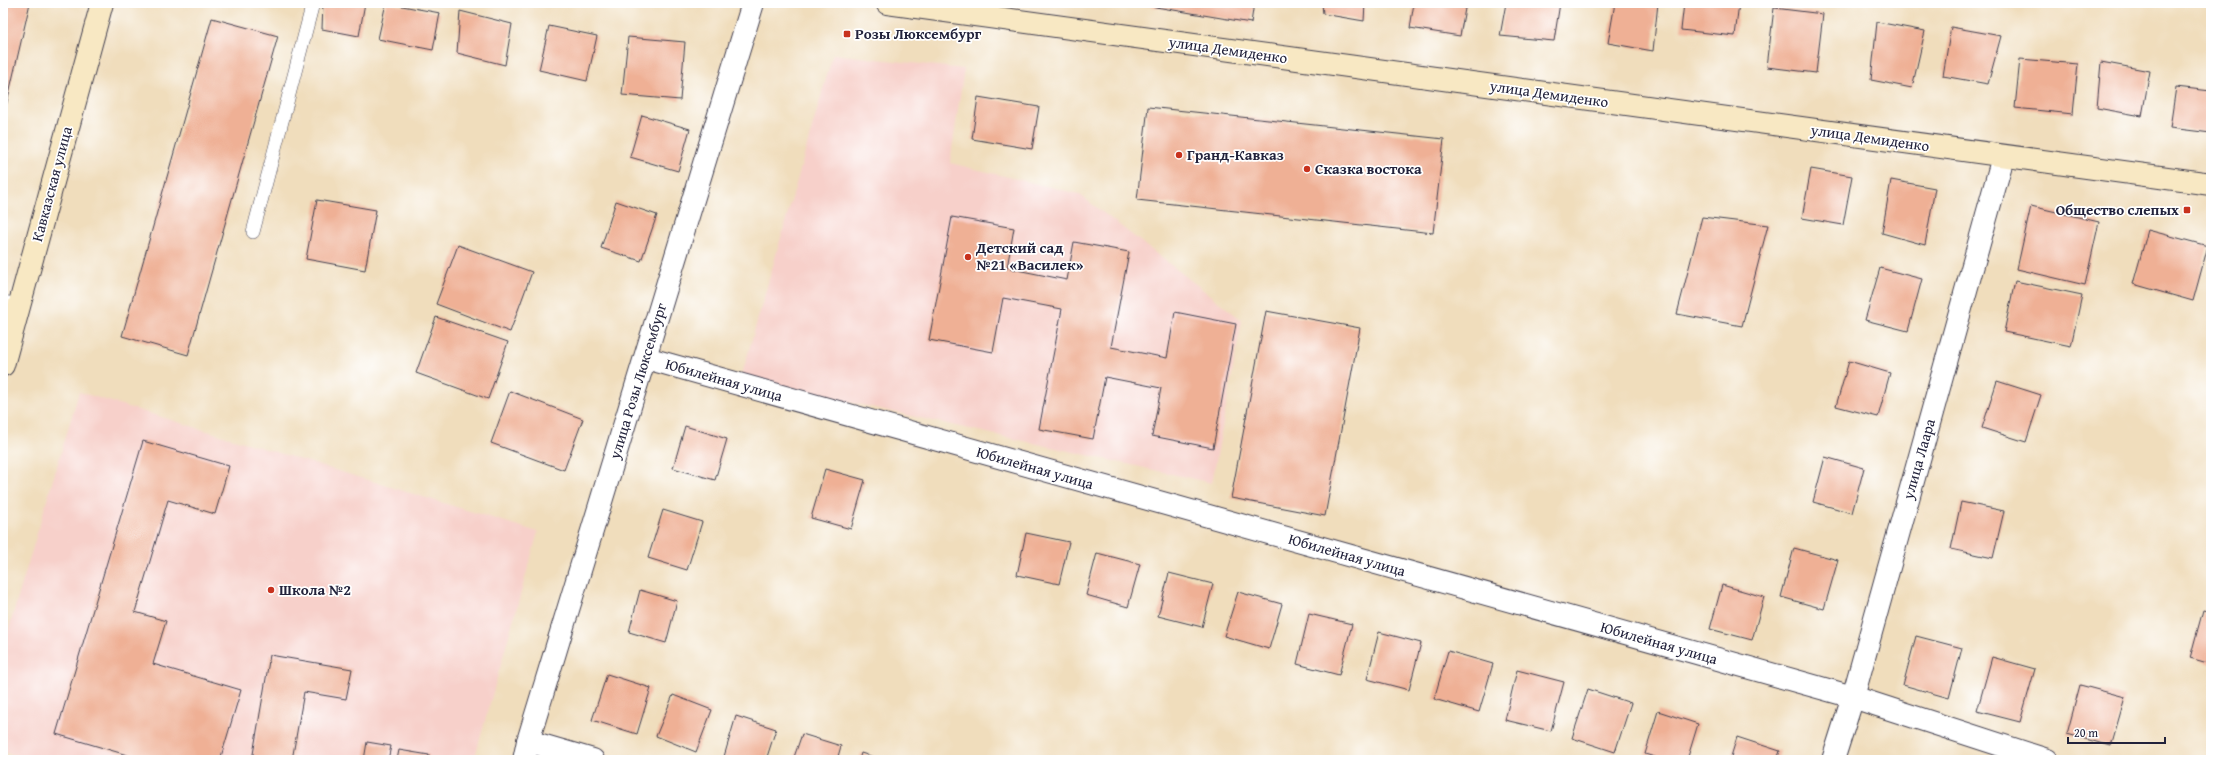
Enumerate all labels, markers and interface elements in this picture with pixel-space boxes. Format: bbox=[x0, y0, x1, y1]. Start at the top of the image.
place label: Розы Люксембург bbox=[855, 23, 982, 44]
marker: Розы Люксембург bbox=[842, 29, 852, 39]
street label: улица Демиденко bbox=[1166, 31, 1289, 68]
street label: улица Демиденко bbox=[1487, 75, 1610, 112]
street label: улица Демиденко bbox=[1808, 119, 1931, 156]
street label: Кавказская улица bbox=[26, 123, 77, 244]
place label: Гранд-Кавказ bbox=[1187, 144, 1284, 165]
marker: Гранд-Кавказ bbox=[1174, 150, 1184, 160]
place label: Сказка востока bbox=[1315, 158, 1422, 179]
marker: Сказка востока bbox=[1302, 164, 1312, 174]
place label: Общество слепых bbox=[2056, 199, 2179, 220]
marker: Общество слепых bbox=[2182, 205, 2192, 215]
place label: Детский сад №21 «Василек» bbox=[975, 237, 1083, 275]
marker: Детский сад №21 «Василек» bbox=[963, 252, 973, 262]
street label: улица Розы Люксембург bbox=[603, 300, 671, 462]
street label: Юбилейная улица bbox=[663, 353, 786, 407]
street label: улица Лаара bbox=[1897, 415, 1940, 503]
street label: Юбилейная улица bbox=[974, 441, 1097, 495]
street label: Юбилейная улица bbox=[1286, 528, 1409, 582]
place label: Школа №2 bbox=[279, 579, 351, 600]
marker: Школа №2 bbox=[266, 585, 276, 595]
street label: Юбилейная улица bbox=[1598, 616, 1721, 670]
scale bar bbox=[2068, 719, 2165, 745]
text: 20 m bbox=[2074, 724, 2098, 741]

